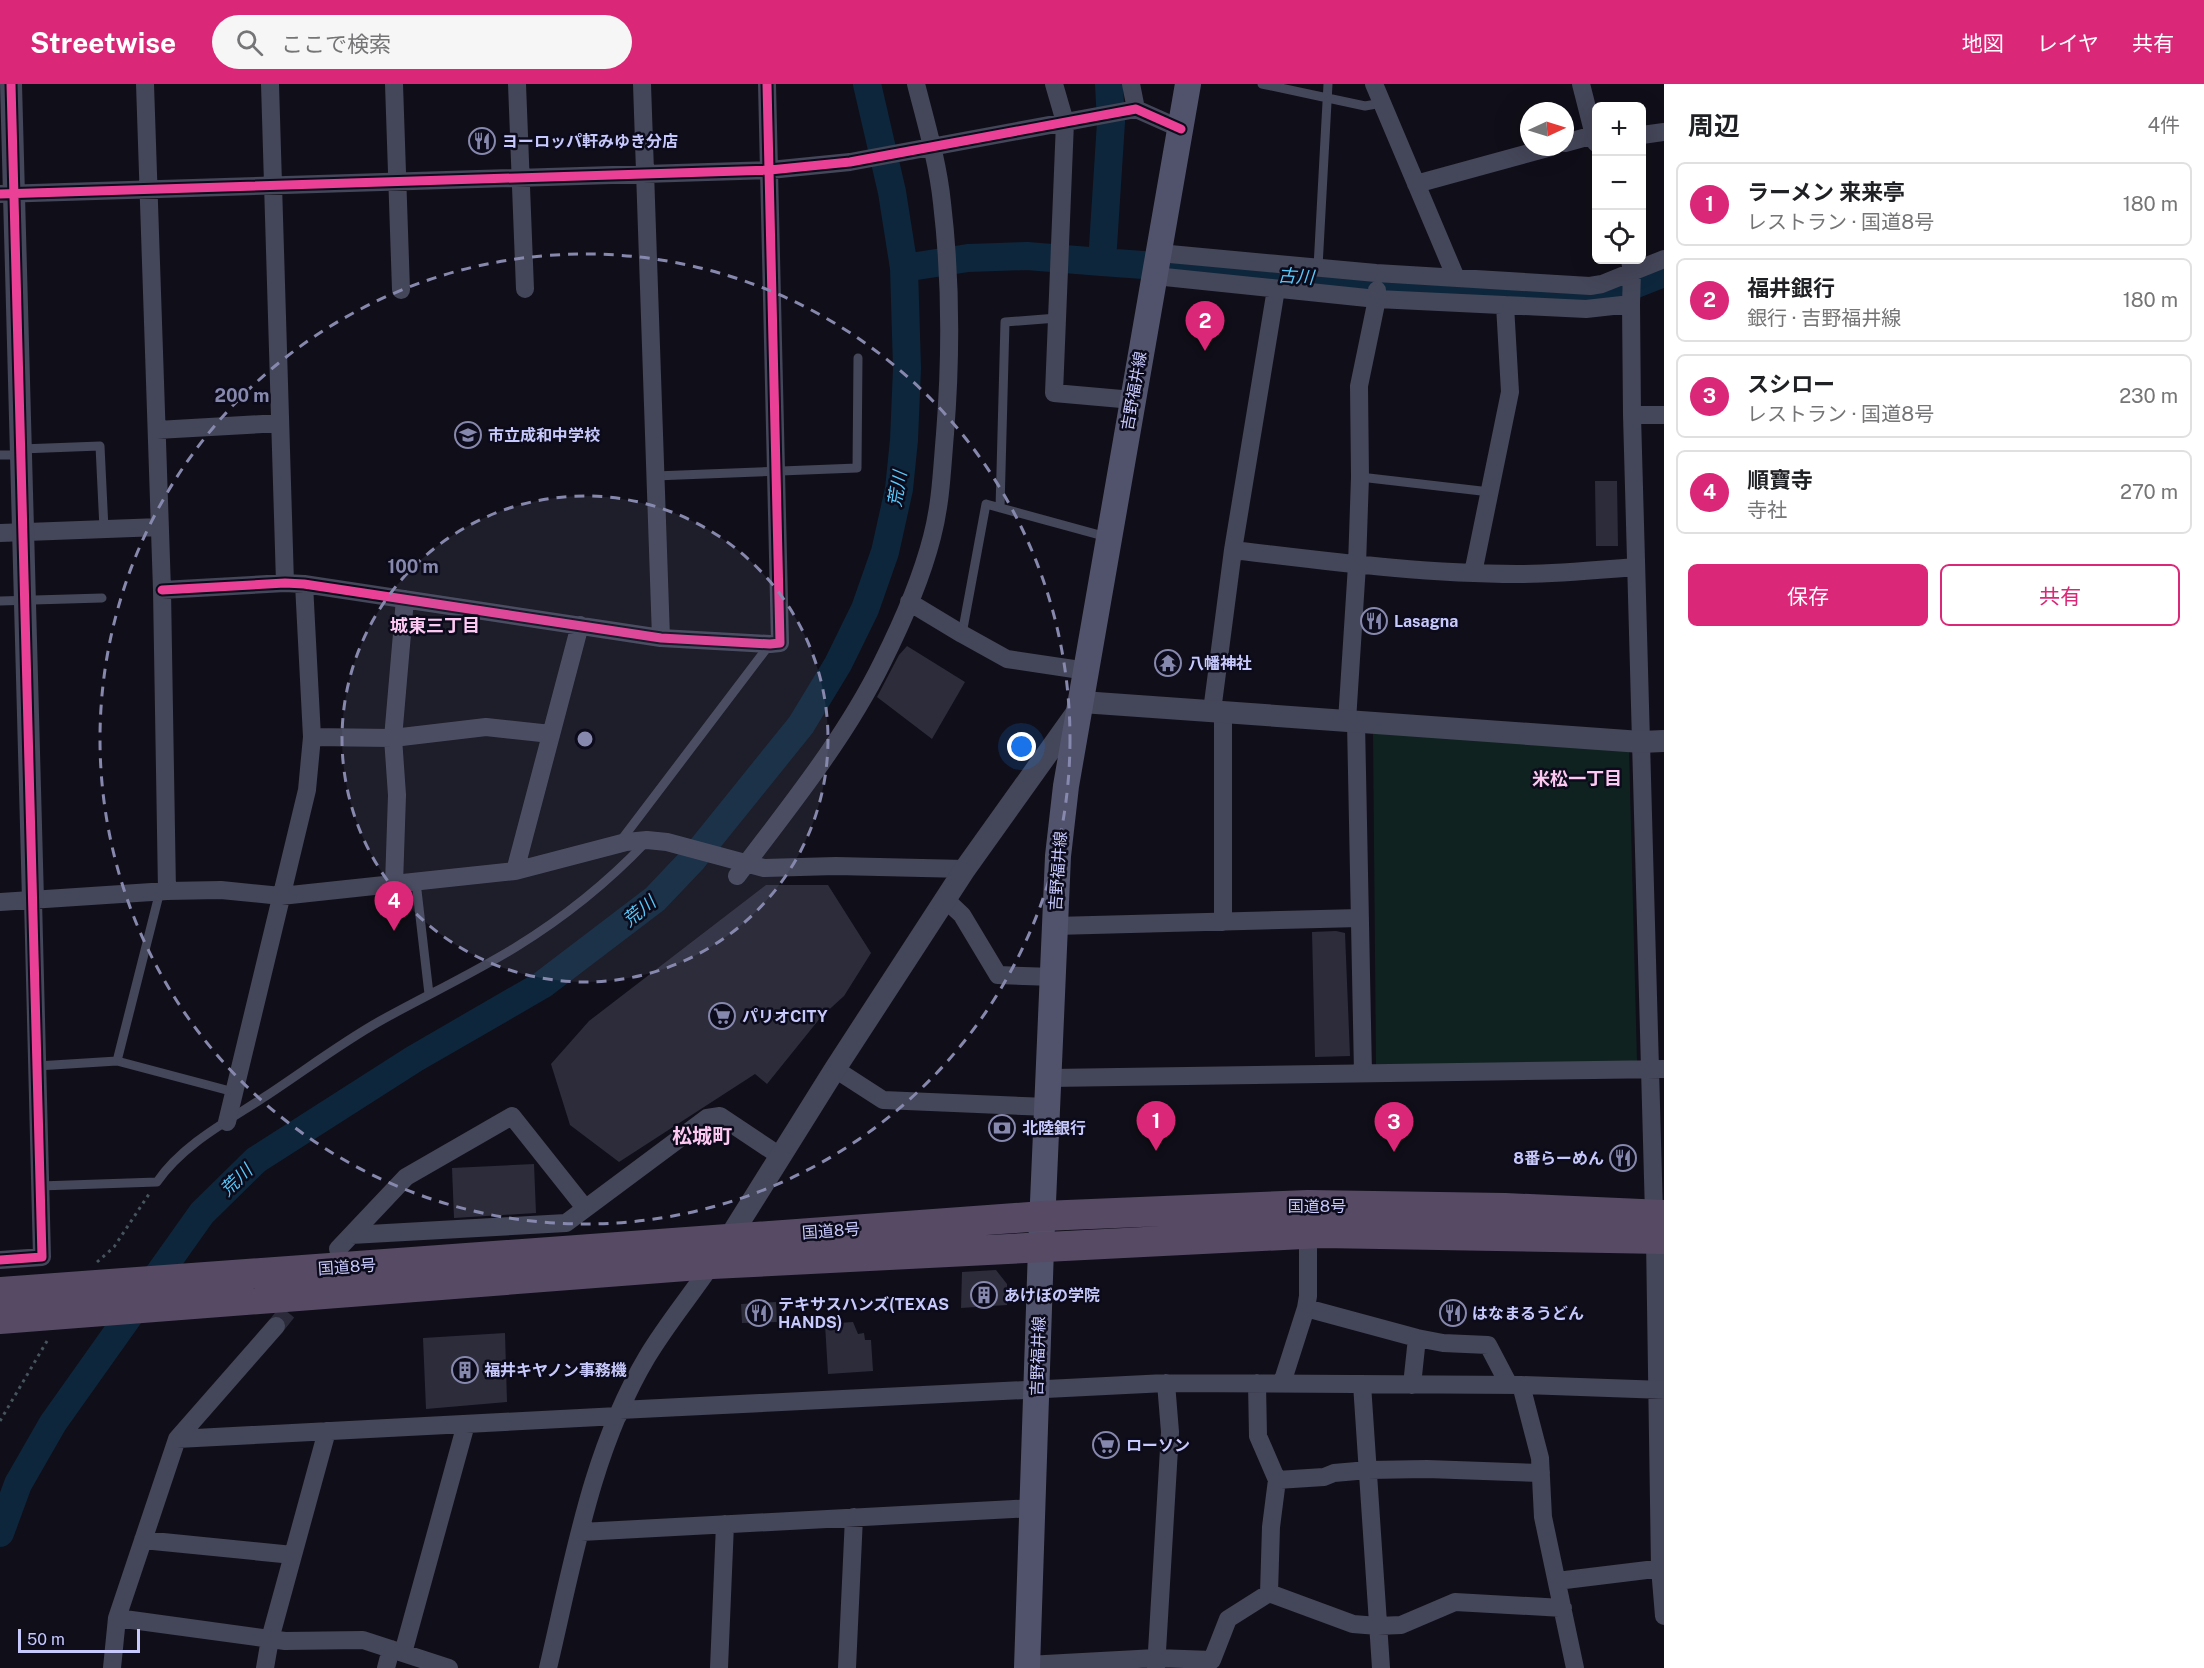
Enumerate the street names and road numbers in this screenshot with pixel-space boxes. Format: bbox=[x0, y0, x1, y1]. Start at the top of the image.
street label: 吉野福井線 bbox=[1118, 350, 1150, 432]
street label: 吉野福井線 bbox=[1046, 830, 1070, 912]
street label: 国道8号 bbox=[1288, 1197, 1346, 1216]
street label: 国道8号 bbox=[801, 1219, 861, 1243]
street label: 国道8号 bbox=[317, 1255, 377, 1279]
street label: 吉野福井線 bbox=[1027, 1316, 1049, 1396]

